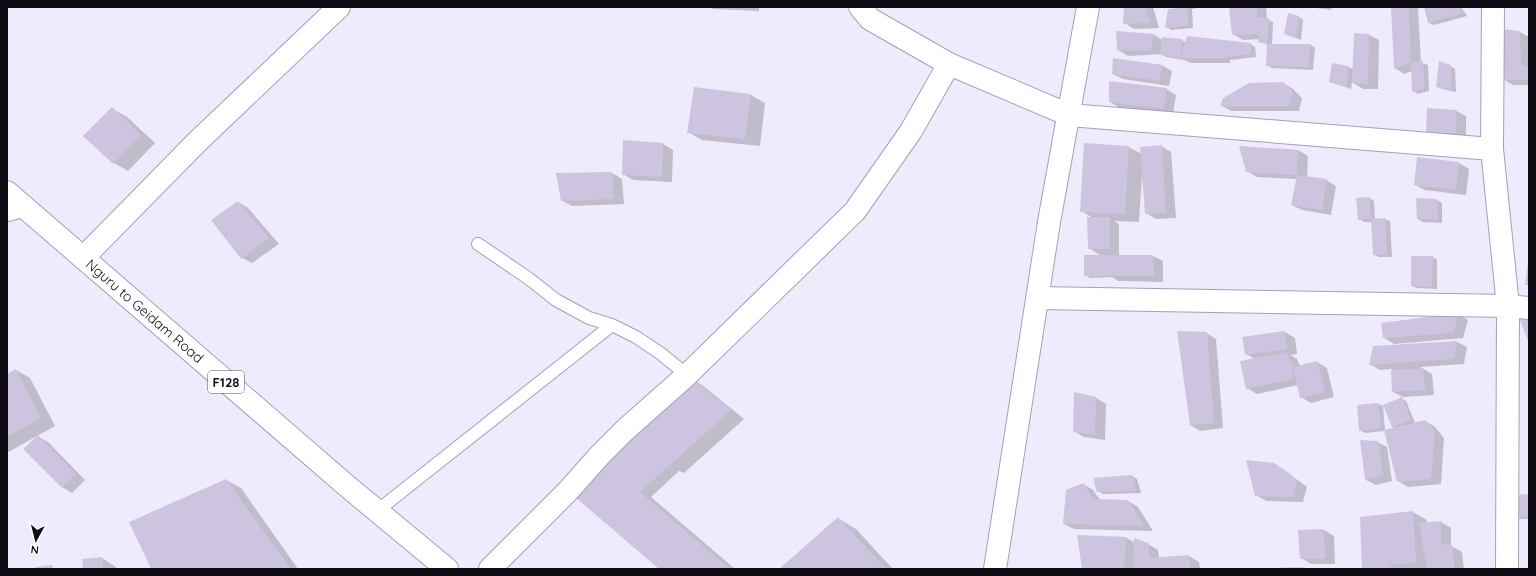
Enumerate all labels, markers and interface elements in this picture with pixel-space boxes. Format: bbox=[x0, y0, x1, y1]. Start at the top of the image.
street label: Nguru to Geidam Road bbox=[82, 255, 207, 367]
road number: F128 bbox=[208, 371, 244, 393]
north arrow bbox=[16, 520, 56, 560]
text: N bbox=[30, 542, 40, 557]

